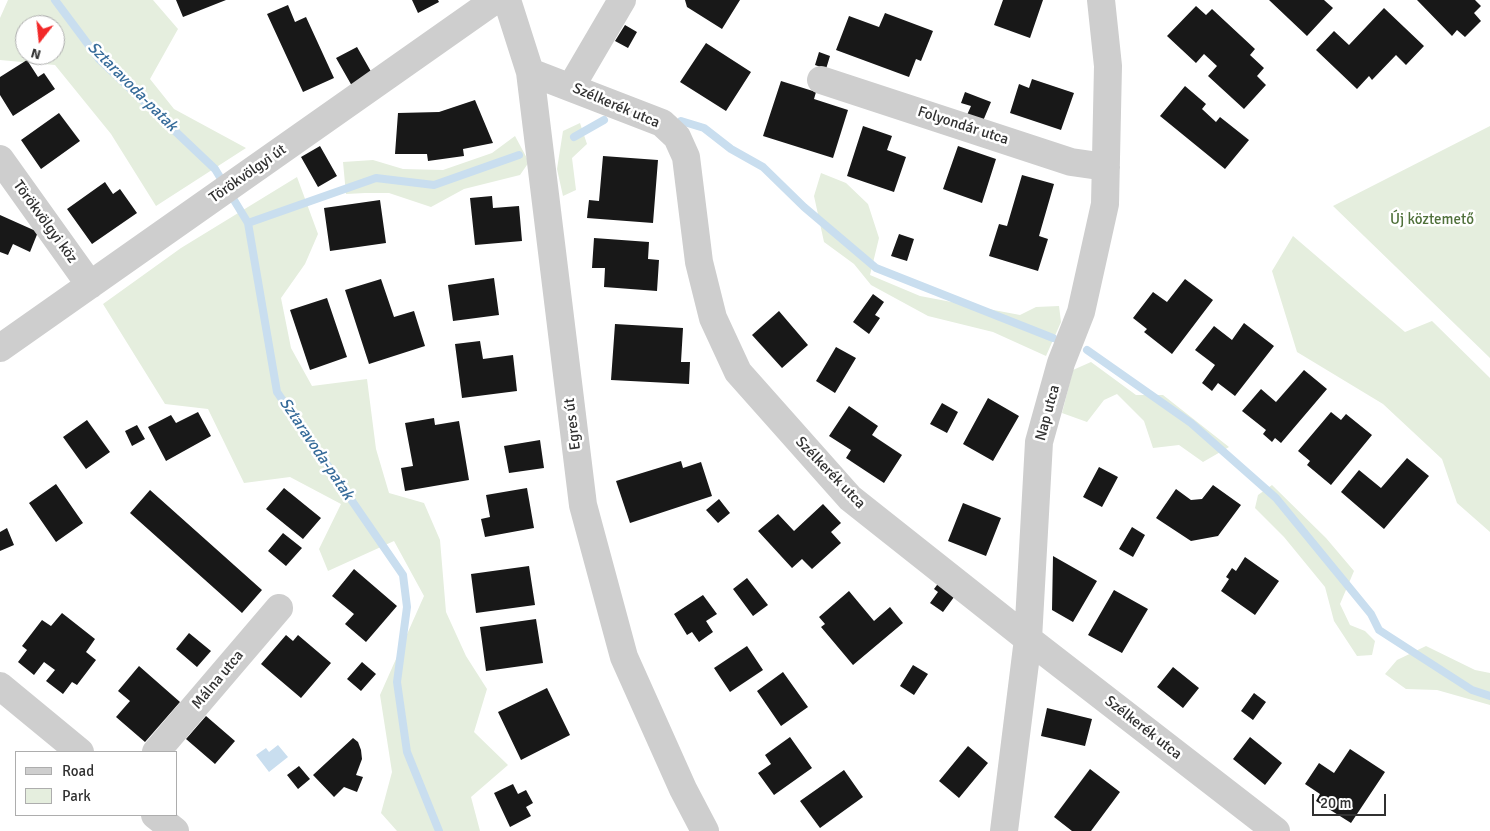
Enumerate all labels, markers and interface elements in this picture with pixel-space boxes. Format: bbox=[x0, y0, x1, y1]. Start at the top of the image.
north arrow bbox=[15, 15, 65, 65]
water label: Sztaravoda-patak bbox=[83, 38, 181, 136]
text: N bbox=[29, 44, 43, 63]
street label: Szélkerék utca bbox=[570, 80, 662, 132]
street label: Folyondár utca bbox=[915, 103, 1011, 149]
street label: Törökvölgyi út bbox=[206, 141, 290, 207]
street label: Törökvölgyi köz bbox=[9, 177, 81, 267]
park label: Új köztemető bbox=[1390, 211, 1474, 229]
street label: Nap utca bbox=[1032, 383, 1064, 443]
water label: Sztaravoda-patak bbox=[275, 394, 357, 504]
street label: Egres út bbox=[561, 397, 585, 451]
street label: Szélkerék utca bbox=[791, 433, 869, 513]
street label: Málna utca bbox=[188, 647, 248, 713]
street label: Szélkerék utca bbox=[1101, 692, 1185, 764]
legend bbox=[15, 751, 178, 816]
text: Road bbox=[62, 762, 94, 780]
scale bar bbox=[1315, 784, 1389, 816]
text: Park bbox=[62, 787, 91, 805]
text: 20 m bbox=[1320, 794, 1351, 812]

